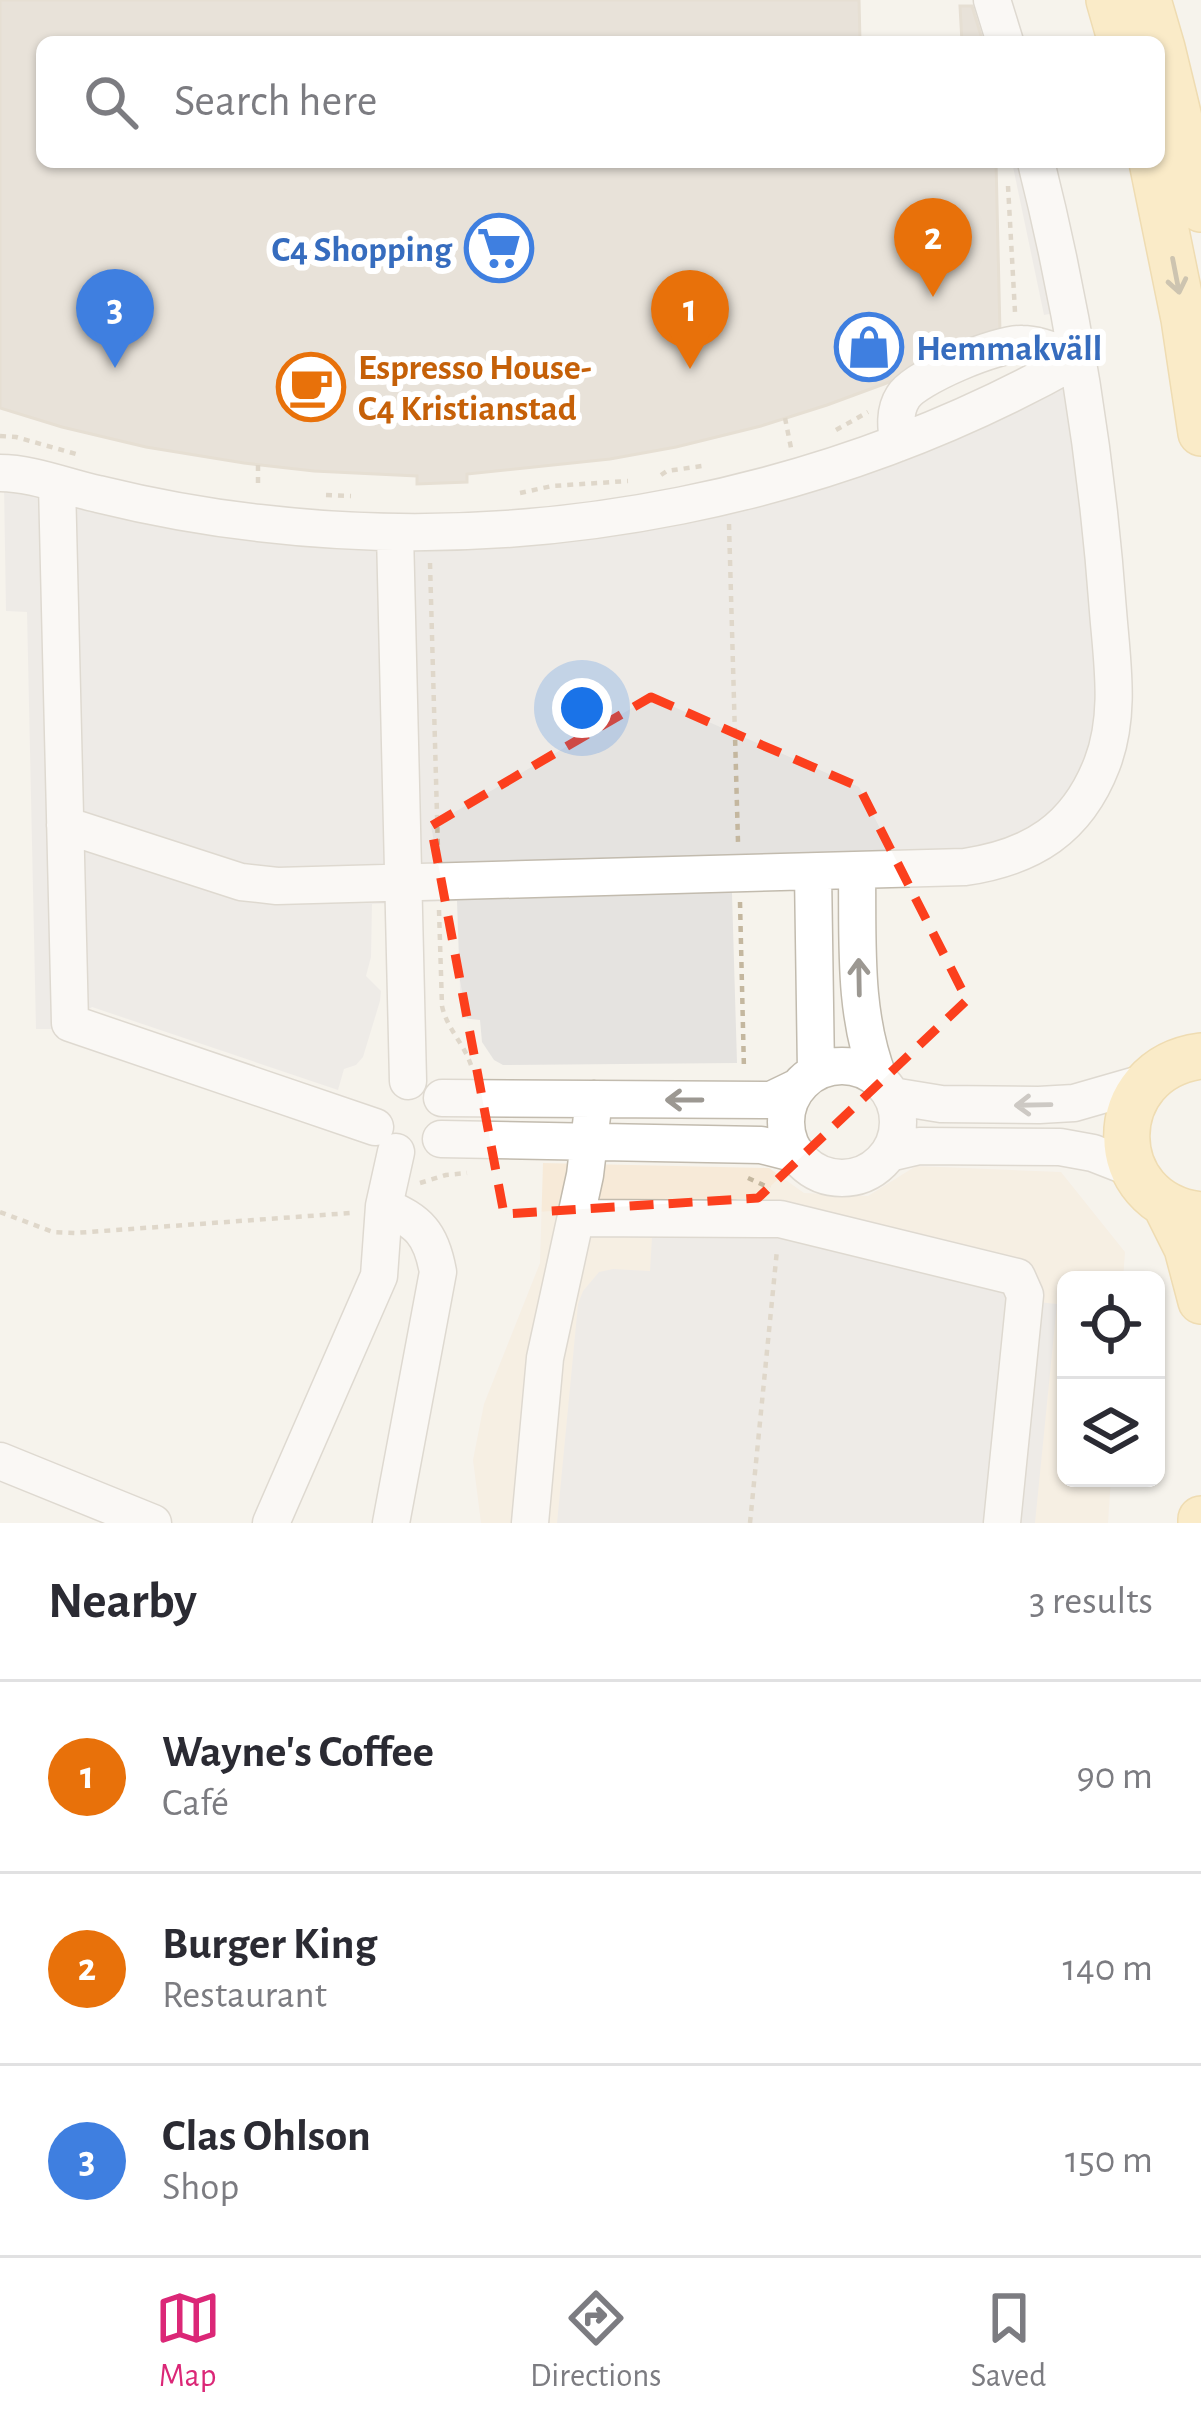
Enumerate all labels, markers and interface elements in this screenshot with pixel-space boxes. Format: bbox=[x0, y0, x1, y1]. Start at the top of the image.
search box bbox=[36, 36, 1165, 168]
icon: search bbox=[78, 69, 144, 135]
text: Search here bbox=[174, 79, 377, 124]
pin: 2 bbox=[894, 198, 972, 297]
supermarket icon: C4 Shopping bbox=[464, 213, 534, 283]
place label: C4 Shopping bbox=[271, 232, 453, 268]
one-way arrow bbox=[1166, 256, 1188, 295]
pin: 3 bbox=[76, 269, 154, 368]
pin: 1 bbox=[651, 270, 729, 369]
shop icon: Hemmakväll bbox=[834, 312, 904, 382]
place label: Hemmakväll bbox=[916, 331, 1102, 367]
place label: Espresso House- C4 Kristianstad bbox=[358, 350, 592, 427]
cafe icon: Espresso House- C4 Kristianstad bbox=[276, 352, 346, 422]
your location bbox=[552, 678, 612, 738]
one-way arrow bbox=[848, 958, 871, 997]
one-way arrow bbox=[665, 1088, 704, 1111]
one-way arrow bbox=[1014, 1093, 1053, 1116]
map controls bbox=[1057, 1271, 1165, 1487]
button: locate bbox=[1057, 1271, 1165, 1379]
button: layers bbox=[1057, 1379, 1165, 1487]
text: Nearby bbox=[48, 1576, 197, 1627]
text: 3 results bbox=[1029, 1582, 1153, 1621]
text: Wayne's Coffee bbox=[162, 1730, 434, 1775]
text: 1 bbox=[80, 1757, 94, 1796]
text: 90 m bbox=[1076, 1757, 1153, 1796]
text: Café bbox=[162, 1784, 229, 1823]
text: Burger King bbox=[162, 1922, 377, 1967]
text: 2 bbox=[78, 1949, 96, 1988]
text: 140 m bbox=[1063, 1949, 1153, 1988]
text: Restaurant bbox=[162, 1976, 327, 2015]
text: Clas Ohlson bbox=[162, 2114, 371, 2159]
text: 3 bbox=[79, 2141, 95, 2180]
text: 150 m bbox=[1065, 2141, 1153, 2180]
text: Shop bbox=[162, 2168, 239, 2207]
tab: Map bbox=[155, 2285, 221, 2397]
tab: Directions bbox=[530, 2285, 661, 2397]
tab: Saved bbox=[971, 2285, 1046, 2397]

